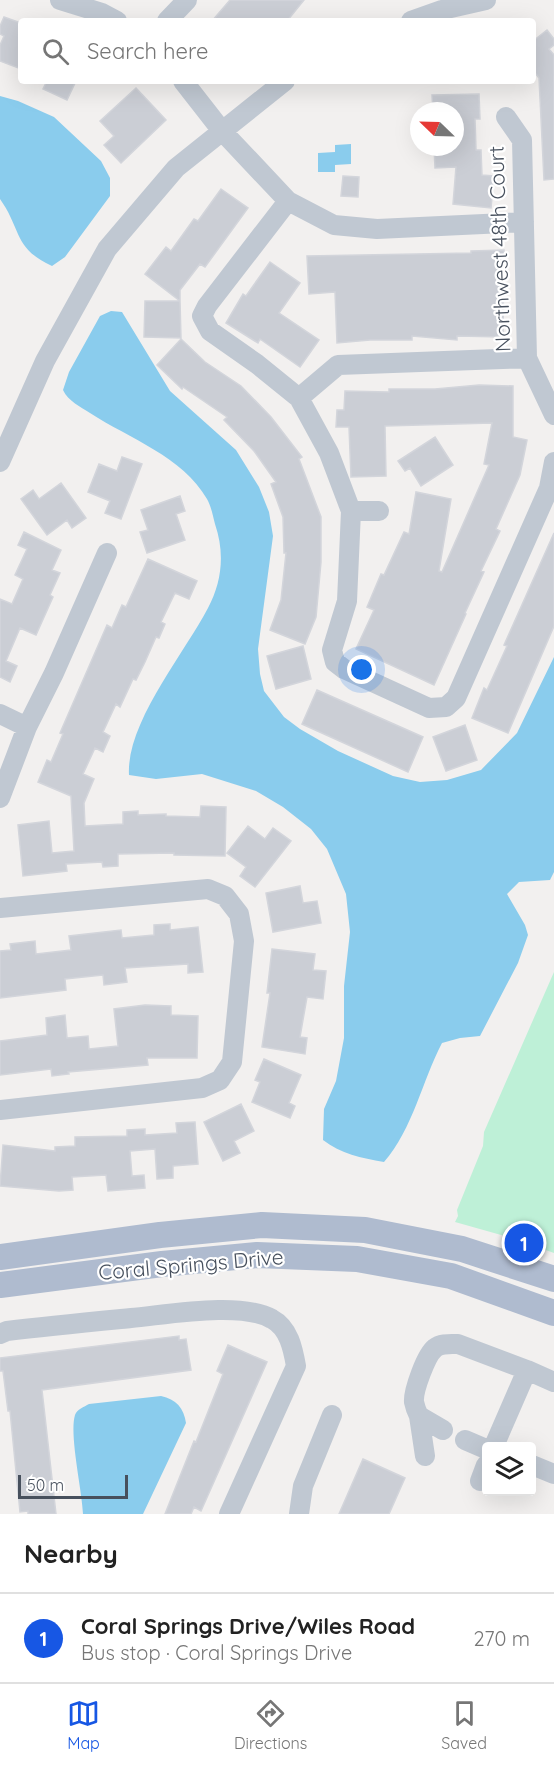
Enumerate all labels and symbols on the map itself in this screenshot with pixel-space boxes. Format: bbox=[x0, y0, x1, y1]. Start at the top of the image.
north arrow bbox=[410, 102, 464, 156]
street label: Northwest 48th Court bbox=[482, 146, 516, 353]
your location bbox=[347, 655, 376, 684]
pin: 1 bbox=[504, 1220, 544, 1266]
street label: Coral Springs Drive bbox=[97, 1243, 285, 1285]
scale bar bbox=[18, 1472, 128, 1500]

